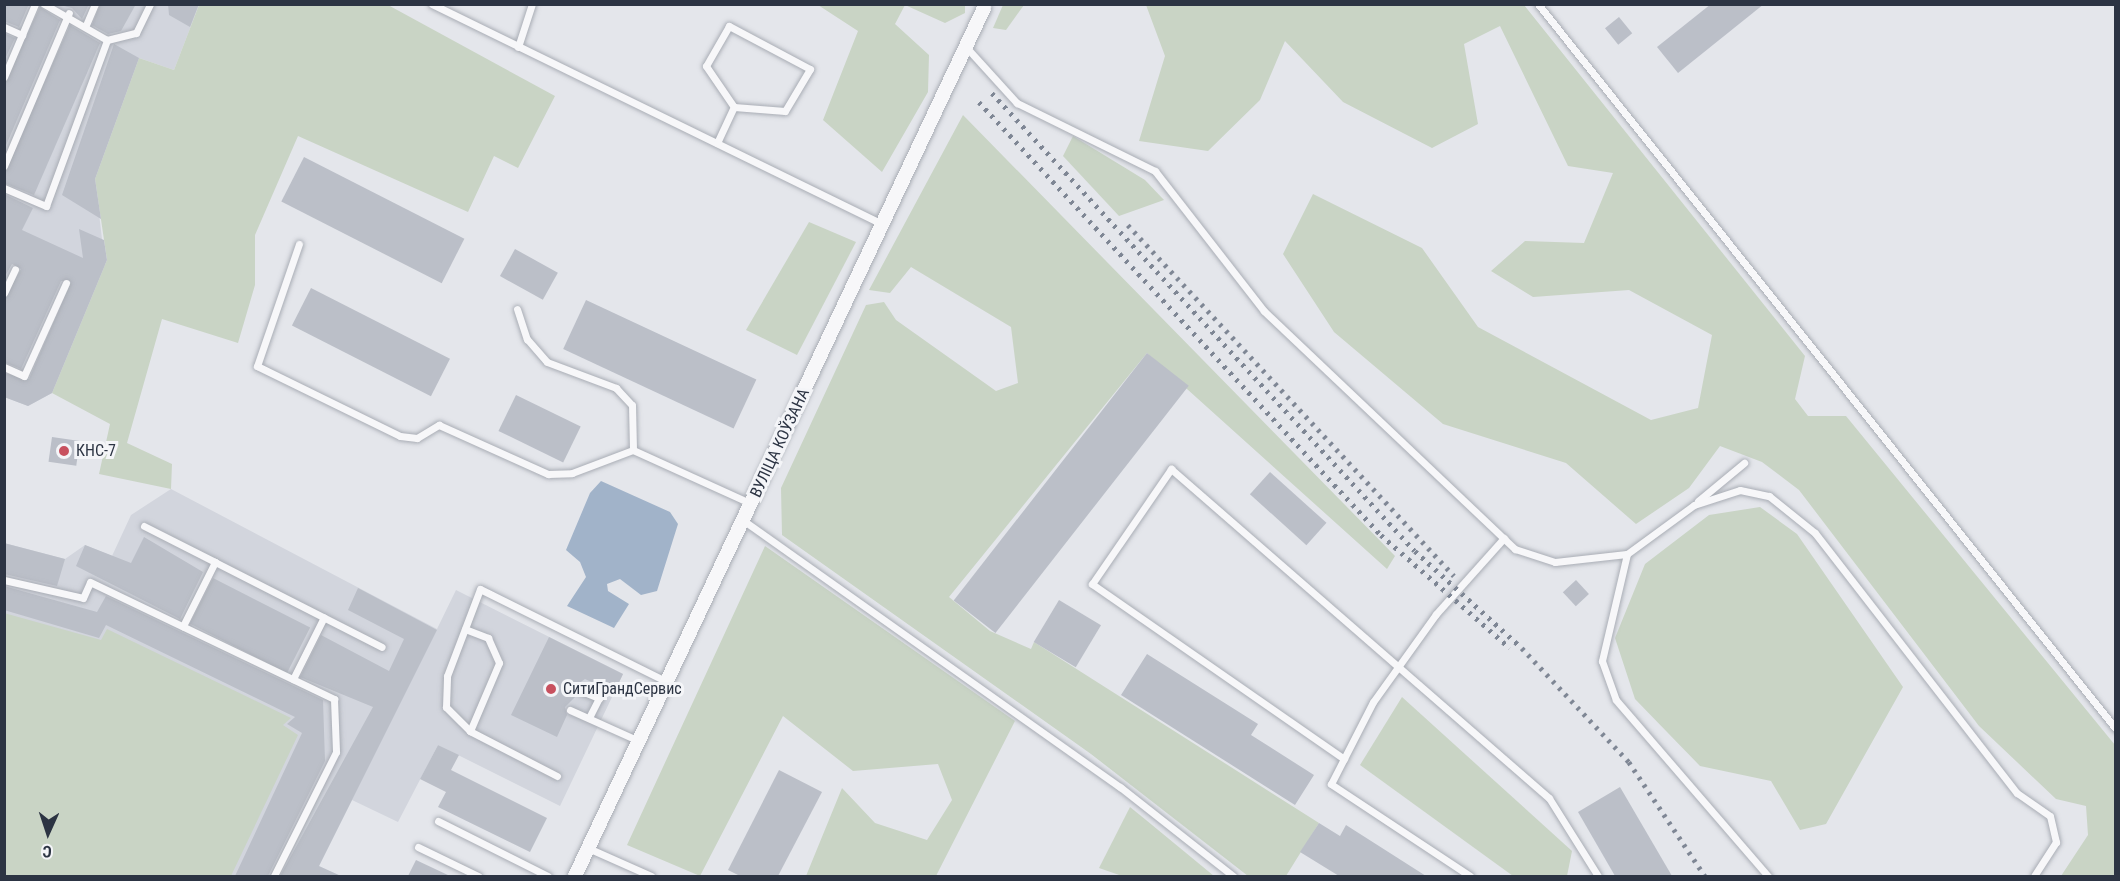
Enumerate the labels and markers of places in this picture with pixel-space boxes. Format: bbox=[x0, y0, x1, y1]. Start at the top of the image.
place label: КНС-7 bbox=[76, 441, 116, 461]
marker: КНС-7 bbox=[57, 444, 71, 458]
place label: СитиГрандСервис bbox=[563, 679, 682, 699]
marker: СитиГрандСервис bbox=[544, 682, 558, 696]

